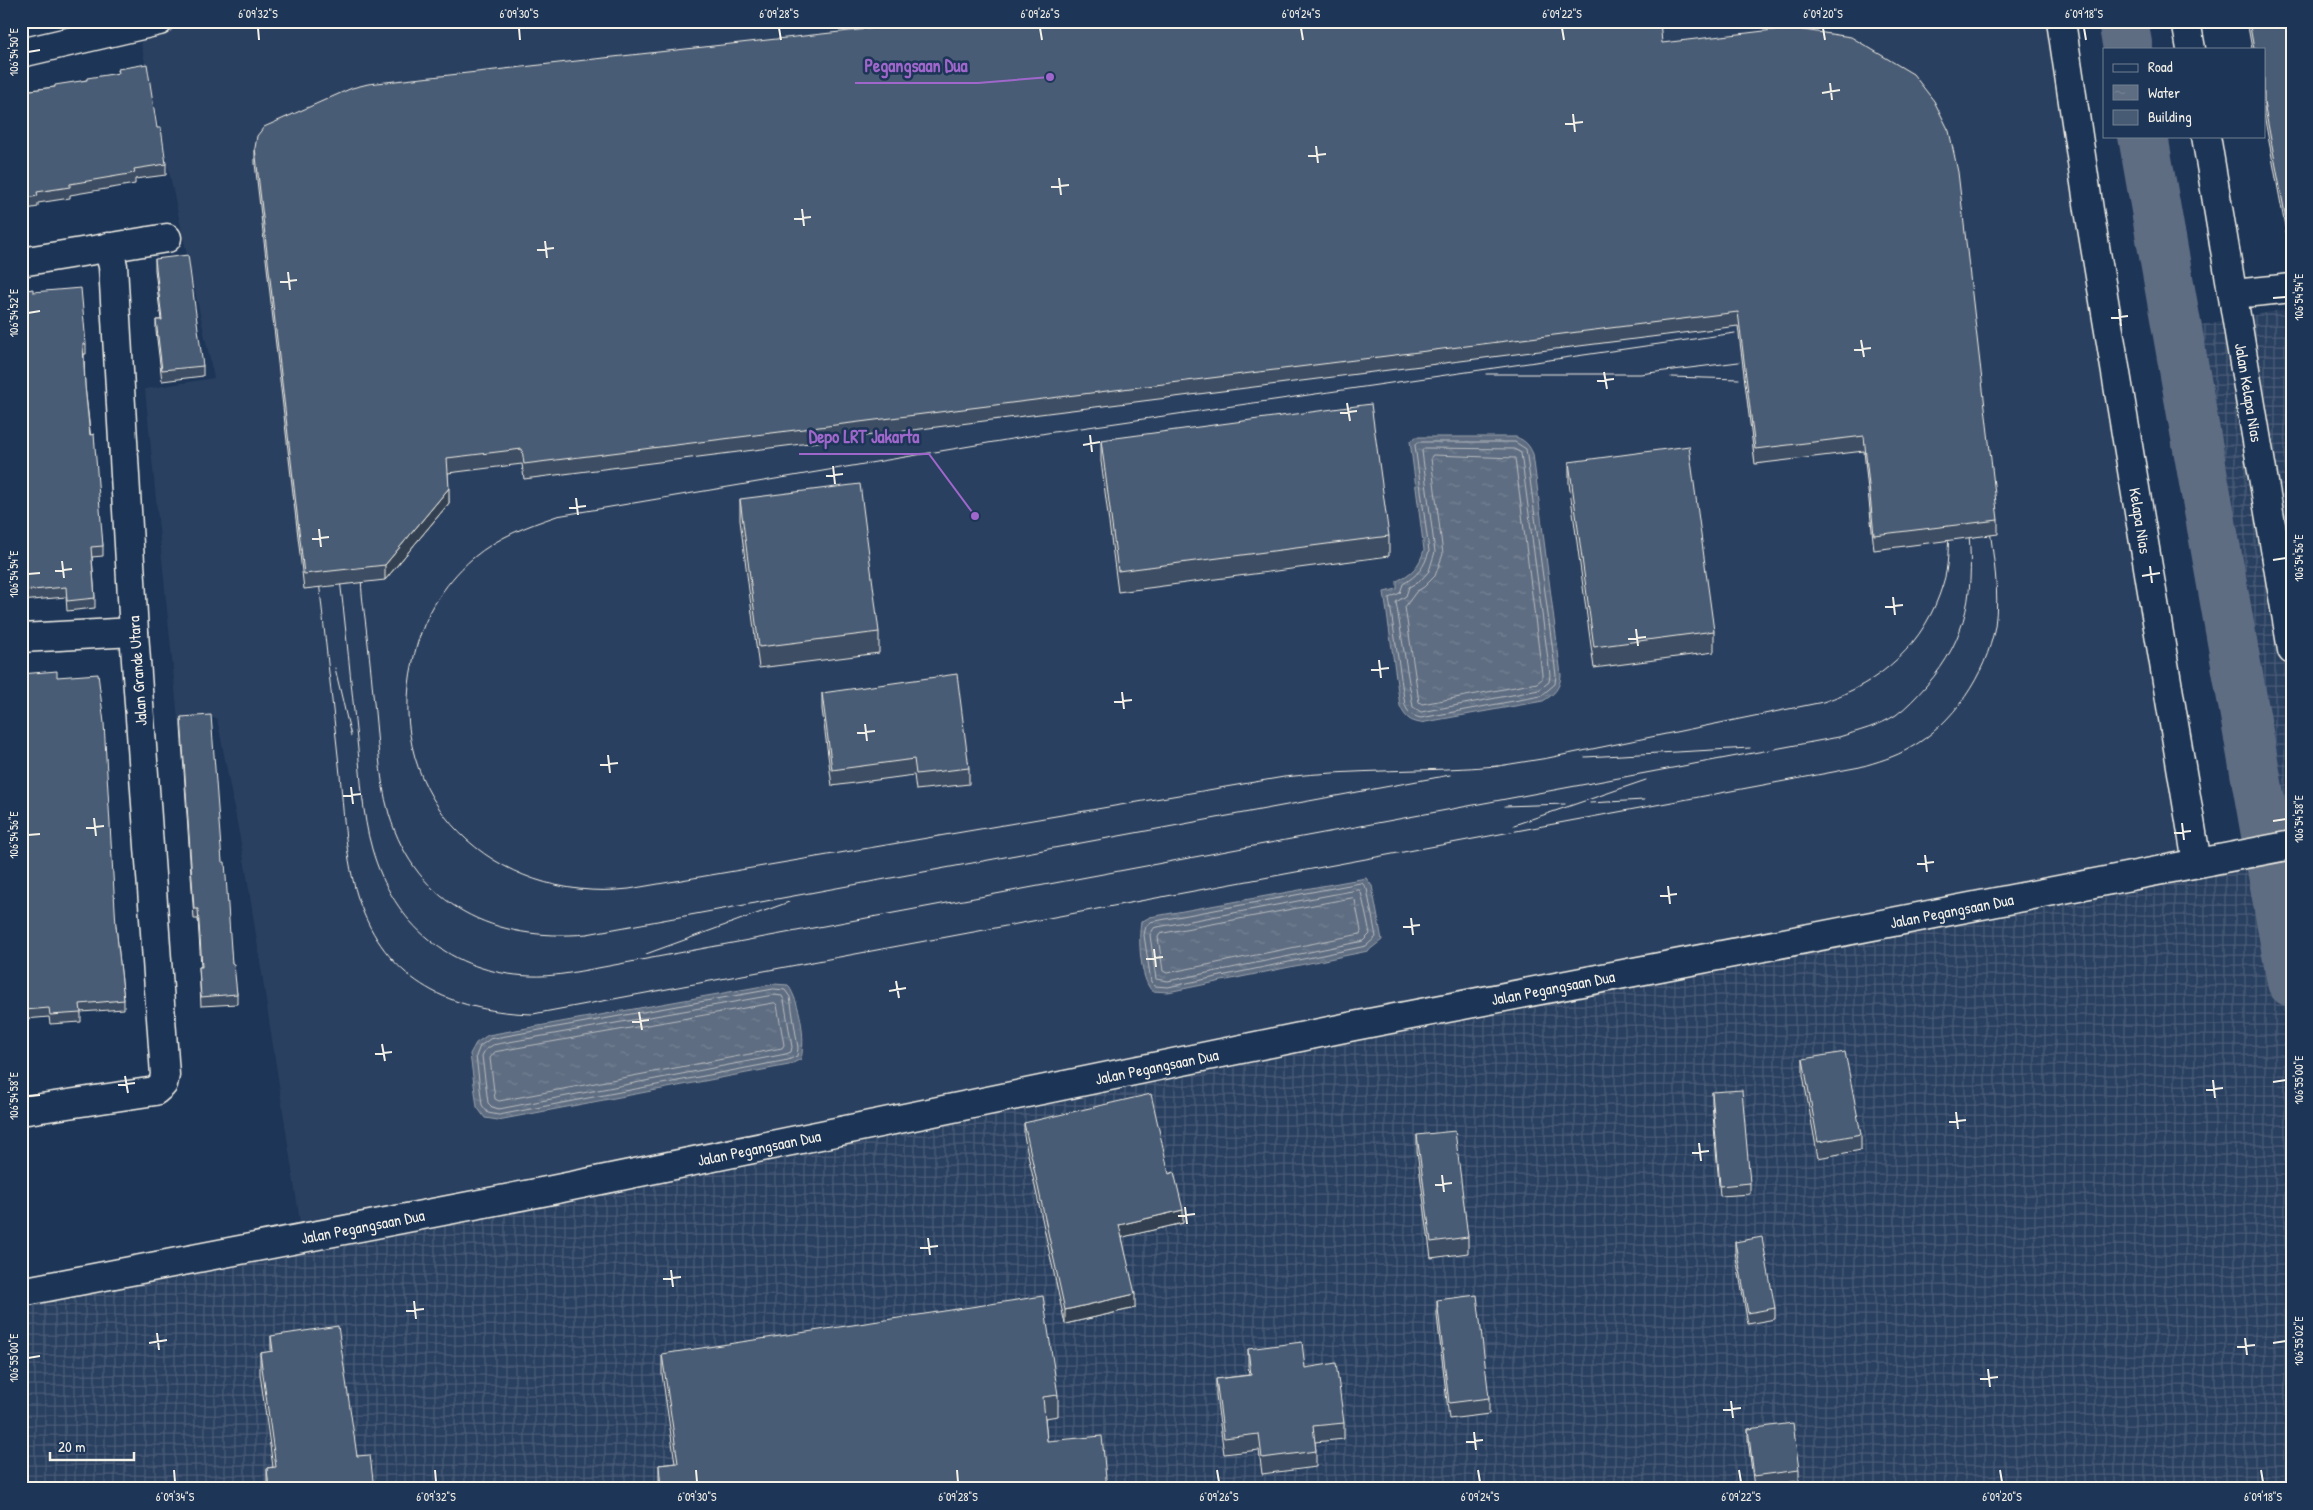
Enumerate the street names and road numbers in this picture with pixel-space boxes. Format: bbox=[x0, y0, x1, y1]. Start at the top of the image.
street label: Jalan Kelapa Nias bbox=[2230, 341, 2268, 444]
street label: Kelapa Nias bbox=[2124, 486, 2157, 555]
street label: Jalan Grande Utara bbox=[122, 615, 152, 727]
street label: Jalan Pegangsaan Dua bbox=[1888, 888, 2015, 933]
street label: Jalan Pegangsaan Dua bbox=[1489, 965, 1617, 1010]
street label: Jalan Pegangsaan Dua bbox=[1093, 1043, 1220, 1090]
street label: Jalan Pegangsaan Dua bbox=[695, 1124, 823, 1171]
street label: Jalan Pegangsaan Dua bbox=[299, 1204, 426, 1249]

